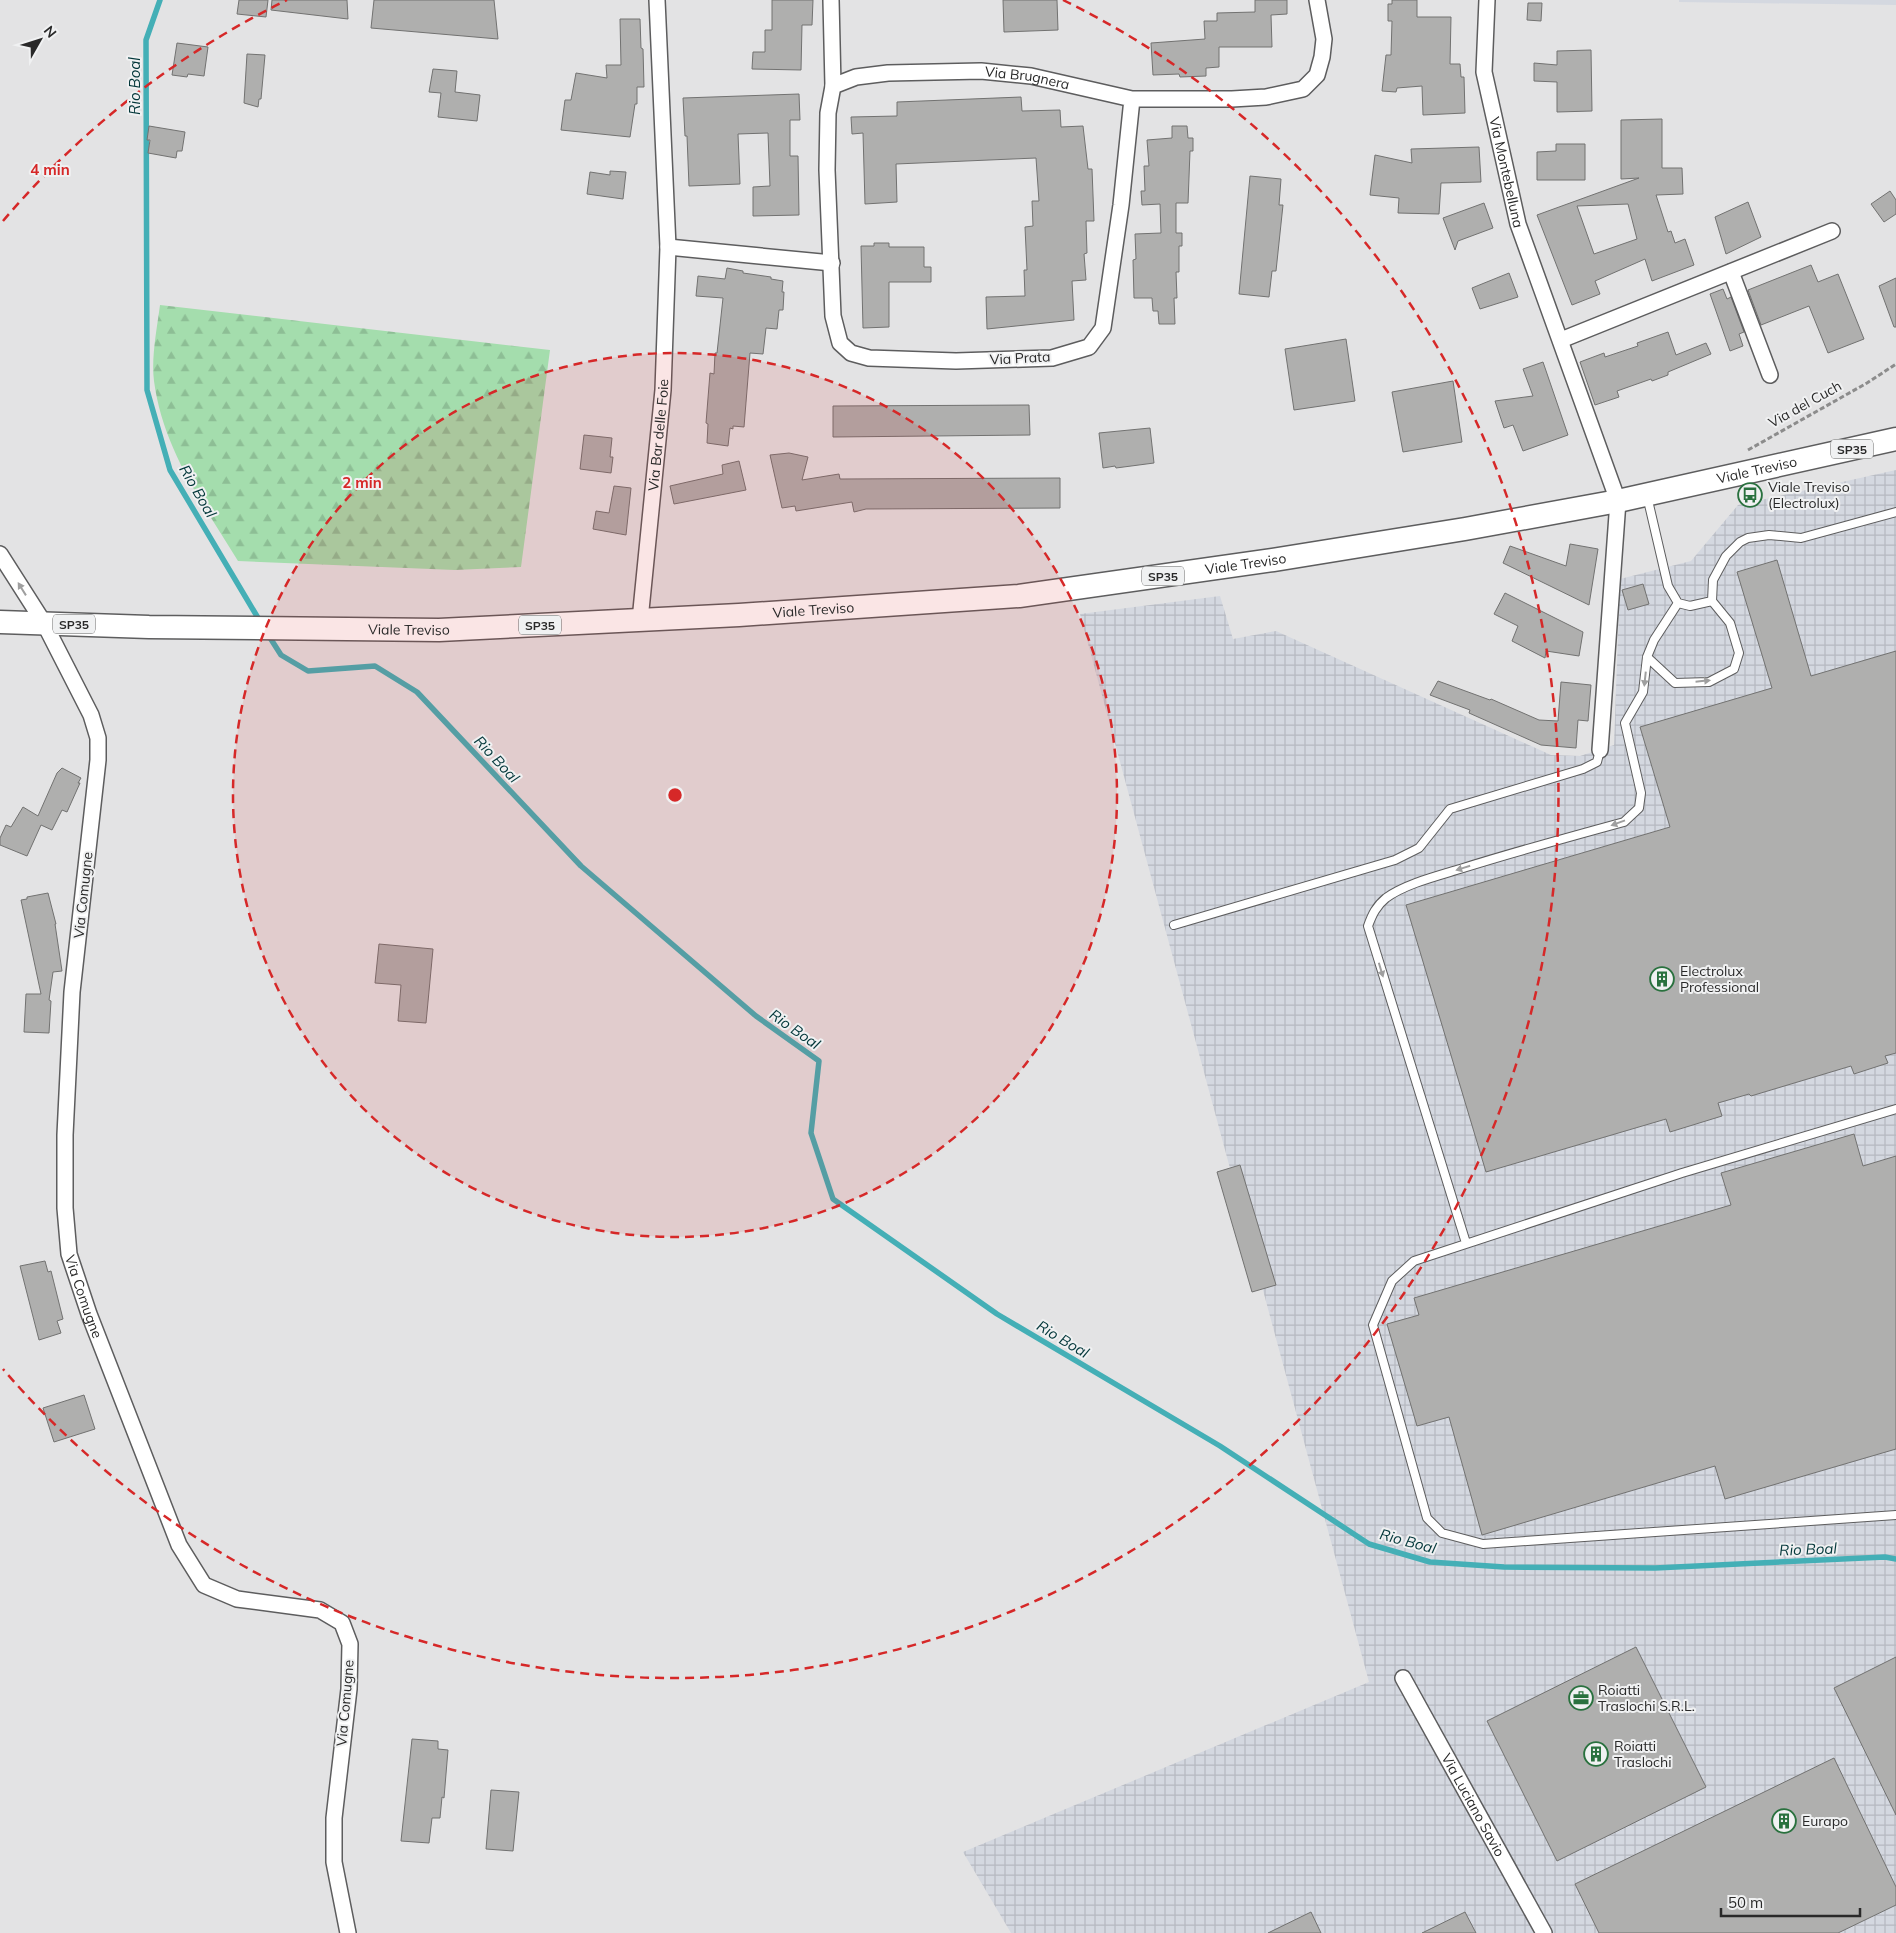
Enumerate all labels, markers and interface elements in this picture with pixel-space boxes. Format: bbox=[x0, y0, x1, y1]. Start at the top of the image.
north arrow bbox=[15, 15, 65, 65]
text: N bbox=[40, 22, 60, 42]
water label: Rio Boal bbox=[125, 57, 144, 115]
street label: Via Brugnera bbox=[984, 62, 1071, 94]
street label: Via Montebelluna bbox=[1485, 115, 1528, 230]
text: 4 min bbox=[30, 160, 70, 179]
street label: Via Prata bbox=[989, 347, 1051, 369]
street label: Via del Cuch bbox=[1765, 377, 1845, 431]
street label: Via Bar delle Foie bbox=[644, 379, 672, 492]
road number: SP35 bbox=[1831, 439, 1873, 458]
street label: Viale Treviso bbox=[1715, 452, 1799, 488]
water label: Rio Boal bbox=[175, 461, 221, 521]
text: 2 min bbox=[342, 473, 382, 492]
place label: Viale Treviso (Electrolux) bbox=[1768, 478, 1850, 512]
bus stop icon: Viale Treviso (Electrolux) bbox=[1737, 482, 1763, 508]
street label: Viale Treviso bbox=[1204, 549, 1288, 579]
road number: SP35 bbox=[1142, 566, 1184, 586]
one-way arrow bbox=[17, 582, 26, 595]
street label: Viale Treviso bbox=[772, 598, 855, 622]
road number: SP35 bbox=[53, 614, 95, 634]
road number: SP35 bbox=[519, 616, 561, 634]
street label: Viale Treviso bbox=[368, 620, 450, 639]
one-way arrow bbox=[1641, 671, 1649, 687]
one-way arrow bbox=[1695, 677, 1711, 685]
water label: Rio Boal bbox=[470, 731, 524, 787]
centre of rings bbox=[666, 786, 684, 804]
one-way arrow bbox=[1610, 819, 1625, 827]
street label: Via Comugne bbox=[70, 851, 96, 939]
one-way arrow bbox=[1455, 865, 1470, 873]
place label: Electrolux Professional bbox=[1680, 962, 1759, 996]
one-way arrow bbox=[1378, 963, 1386, 978]
building icon: Electrolux Professional bbox=[1649, 966, 1675, 992]
water label: Rio Boal bbox=[766, 1005, 824, 1054]
street label: Via Comugne bbox=[61, 1253, 107, 1341]
water label: Rio Boal bbox=[1033, 1316, 1093, 1362]
water label: Rio Boal bbox=[1378, 1524, 1439, 1558]
water label: Rio Boal bbox=[1779, 1538, 1838, 1560]
street label: Via Comugne bbox=[332, 1659, 358, 1747]
place label: Roiatti Traslochi S.R.L. bbox=[1598, 1681, 1695, 1715]
office icon: Roiatti Traslochi S.R.L. bbox=[1568, 1685, 1594, 1711]
place label: Roiatti Traslochi bbox=[1614, 1737, 1672, 1771]
building icon: Roiatti Traslochi bbox=[1583, 1741, 1609, 1767]
street label: Via Luciano Savio bbox=[1437, 1750, 1509, 1860]
building icon: Eurapo bbox=[1771, 1808, 1797, 1834]
place label: Eurapo bbox=[1802, 1812, 1848, 1830]
scale bar bbox=[1721, 1886, 1860, 1918]
text: 50 m bbox=[1728, 1893, 1763, 1912]

